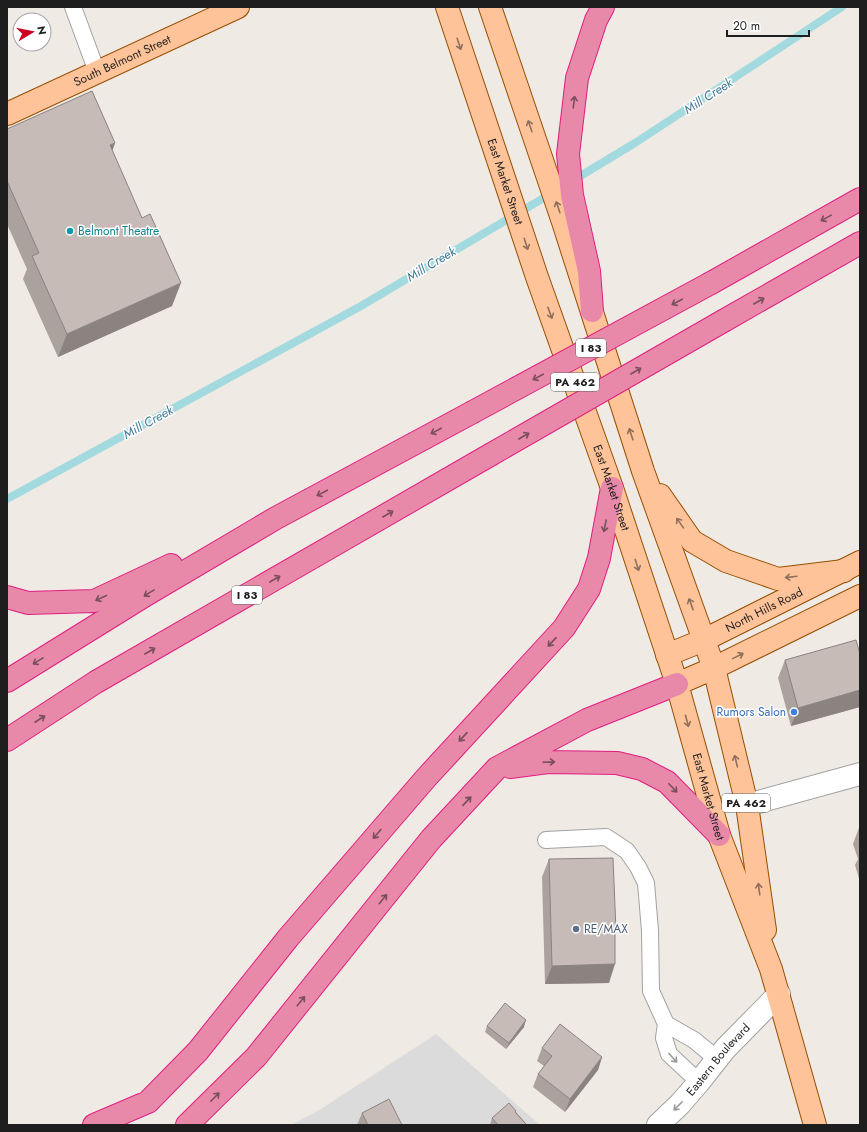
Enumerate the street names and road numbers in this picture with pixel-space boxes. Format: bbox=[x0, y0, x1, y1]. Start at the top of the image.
street label: South Belmont Street bbox=[71, 30, 174, 91]
street label: East Market Street bbox=[482, 136, 528, 227]
road number: I 83 bbox=[576, 339, 606, 357]
road number: PA 462 bbox=[551, 373, 599, 391]
street label: East Market Street bbox=[588, 442, 635, 533]
street label: North Hills Road bbox=[722, 583, 806, 637]
road number: I 83 bbox=[232, 586, 262, 604]
street label: East Market Street bbox=[688, 751, 729, 843]
road number: PA 462 bbox=[722, 794, 770, 812]
street label: Eastern Boulevard bbox=[682, 1019, 754, 1100]

